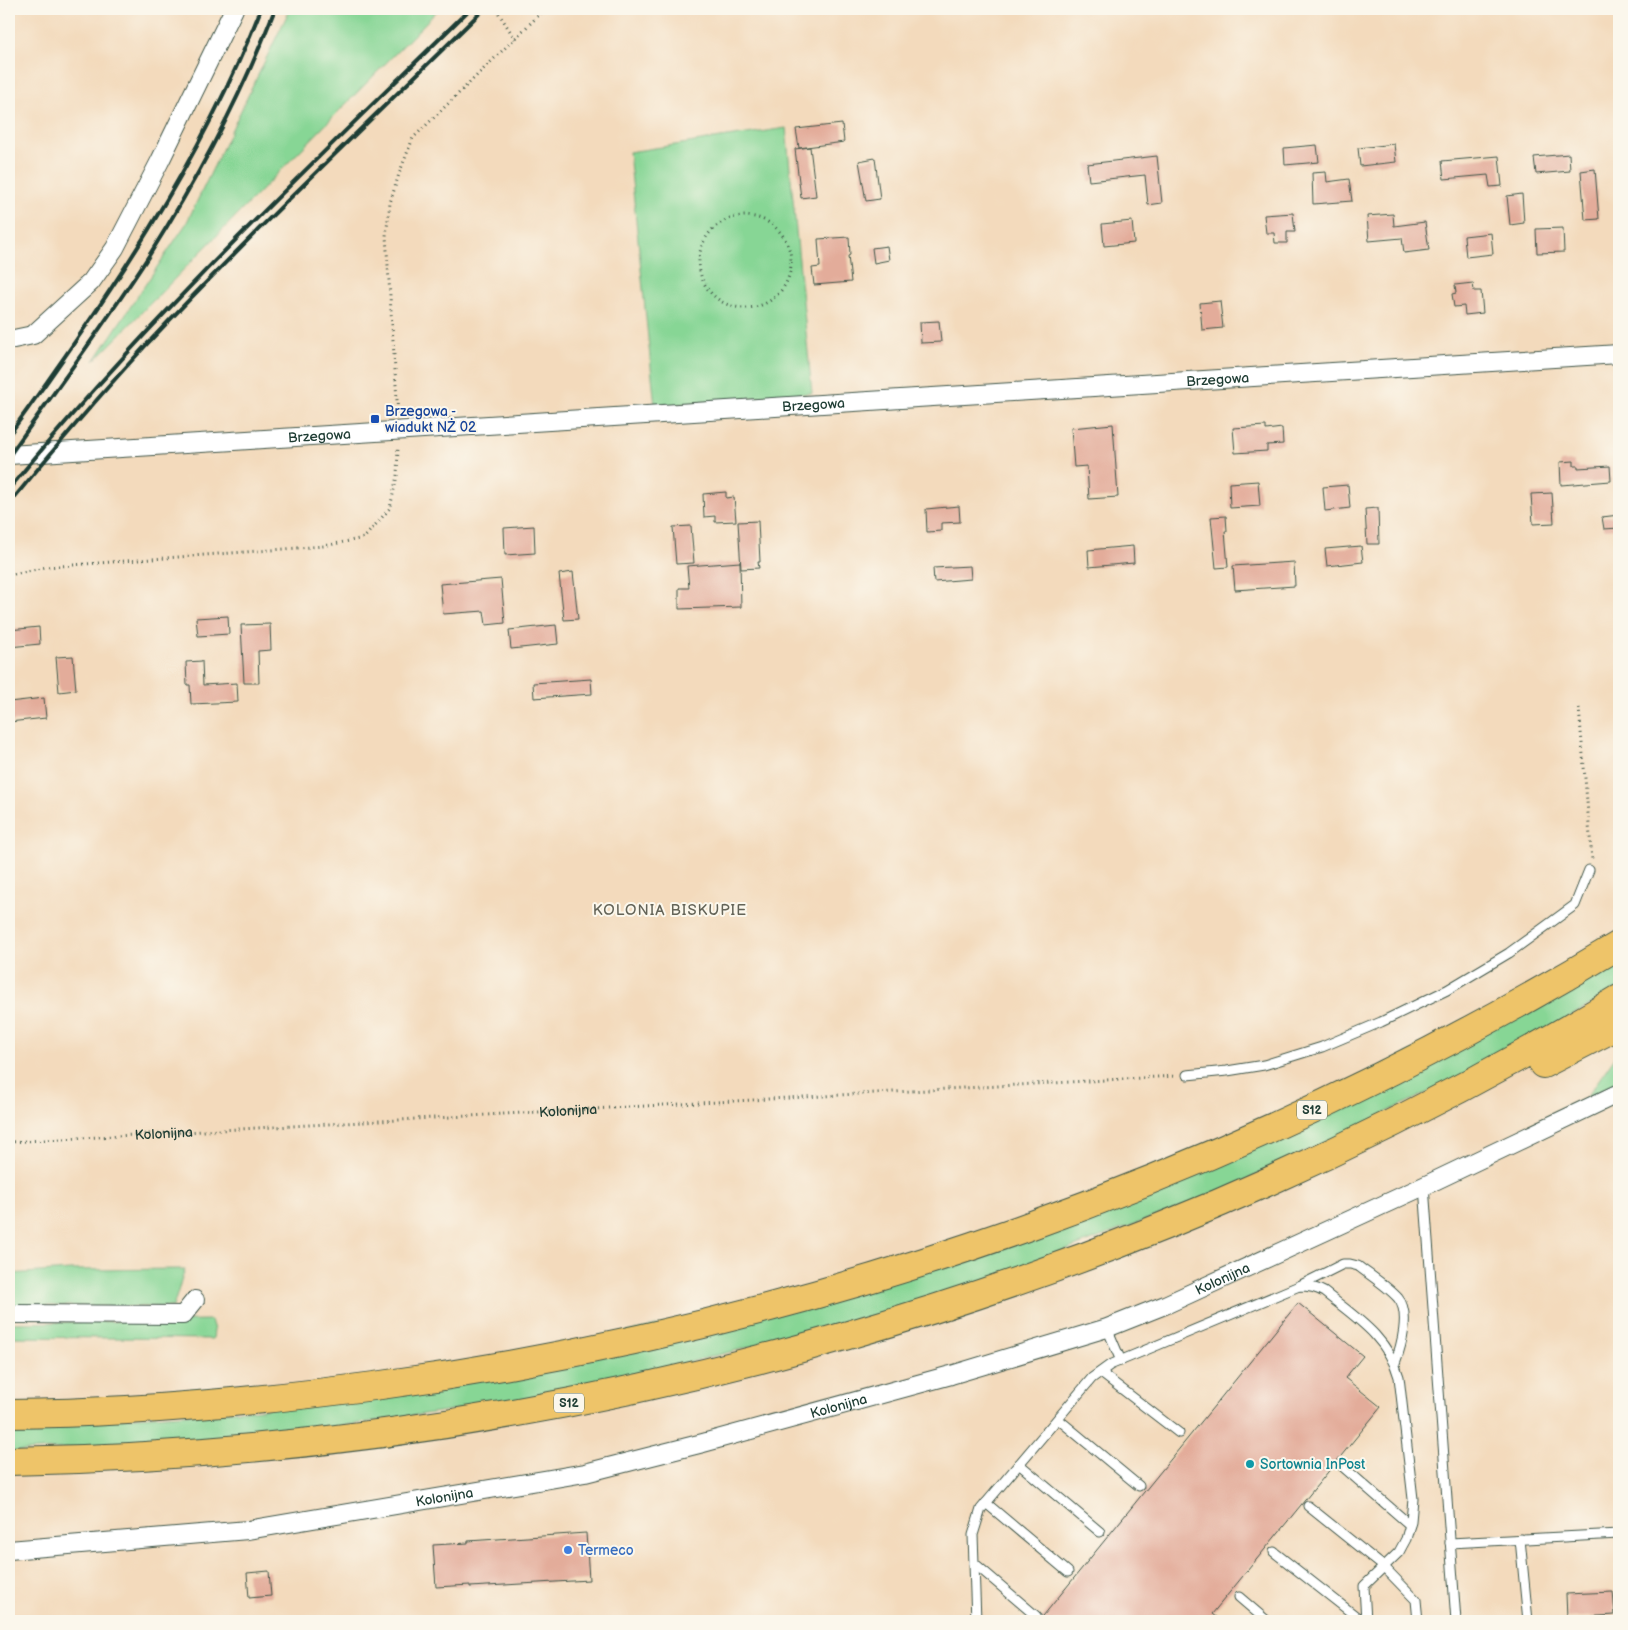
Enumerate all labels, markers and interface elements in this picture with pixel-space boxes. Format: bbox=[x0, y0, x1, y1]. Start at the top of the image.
street label: Brzegowa bbox=[1186, 369, 1250, 390]
street label: Brzegowa bbox=[781, 394, 845, 415]
place label: Brzegowa - wiadukt NŻ 02 bbox=[385, 403, 477, 436]
marker: Brzegowa - wiadukt NŻ 02 bbox=[369, 413, 381, 425]
street label: Brzegowa bbox=[287, 425, 351, 446]
district label: KOLONIA BISKUPIE bbox=[593, 901, 747, 920]
street label: Kolonijna bbox=[539, 1100, 598, 1121]
road number: S12 bbox=[1297, 1100, 1327, 1120]
street label: Kolonijna bbox=[134, 1123, 193, 1143]
street label: Kolonijna bbox=[1192, 1259, 1252, 1299]
street label: Kolonijna bbox=[808, 1390, 869, 1422]
road number: S12 bbox=[554, 1394, 584, 1412]
place label: Sortownia InPost bbox=[1260, 1456, 1366, 1473]
marker: Sortownia InPost bbox=[1244, 1458, 1256, 1470]
street label: Kolonijna bbox=[414, 1484, 475, 1510]
place label: Termeco bbox=[578, 1542, 634, 1559]
marker: Termeco bbox=[562, 1544, 574, 1556]

